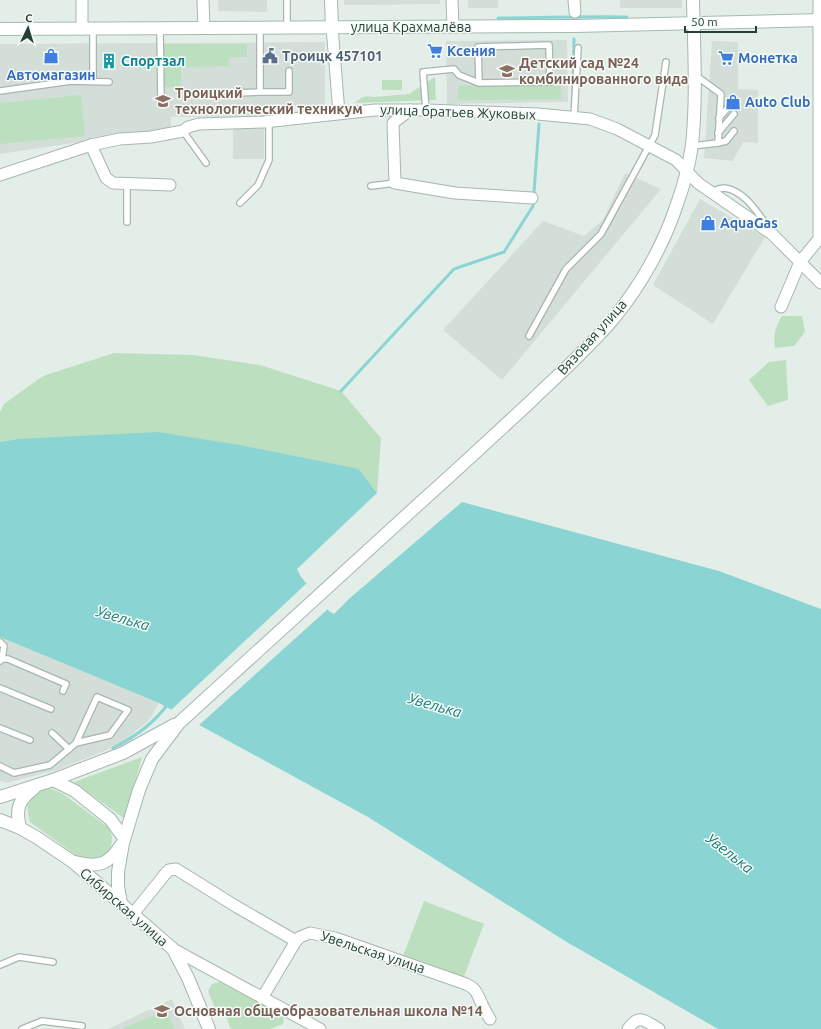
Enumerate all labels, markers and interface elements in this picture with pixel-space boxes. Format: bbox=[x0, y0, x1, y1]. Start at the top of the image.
north arrow bbox=[8, 8, 48, 48]
scale bar bbox=[685, 8, 756, 34]
text: С bbox=[25, 12, 33, 24]
text: 50 m bbox=[691, 15, 718, 28]
street label: улица Крахмалёва bbox=[351, 19, 471, 35]
supermarket icon: Ксения bbox=[426, 42, 444, 60]
place label: Ксения bbox=[447, 43, 496, 59]
shop icon: Автомагазин bbox=[42, 47, 60, 65]
public building icon: Троицк 457101 bbox=[261, 47, 279, 65]
place label: Троицк 457101 bbox=[282, 48, 383, 64]
supermarket icon: Монетка bbox=[717, 49, 735, 67]
place label: Монетка bbox=[738, 50, 798, 66]
building icon: Спортзал bbox=[100, 52, 118, 70]
place label: Спортзал bbox=[121, 53, 185, 69]
place label: Детский сад №24 комбинированного вида bbox=[519, 55, 688, 87]
school or university icon: Детский сад №24 комбинированного вида bbox=[498, 62, 516, 80]
place label: Автомагазин bbox=[6, 67, 96, 83]
place label: Троицкий технологический техникум bbox=[175, 85, 363, 117]
school or university icon: Троицкий технологический техникум bbox=[154, 92, 172, 110]
shop icon: Auto Club bbox=[724, 93, 742, 111]
place label: Auto Club bbox=[745, 94, 810, 110]
street label: улица братьев Жуковых bbox=[380, 101, 536, 123]
shop icon: AquaGas bbox=[699, 214, 717, 232]
place label: AquaGas bbox=[720, 215, 778, 231]
street label: Вязовая улица bbox=[554, 296, 630, 378]
water label: Увелька bbox=[93, 602, 152, 634]
water label: Увелька bbox=[405, 689, 464, 721]
water label: Увелька bbox=[702, 829, 757, 877]
street label: Сибирская улица bbox=[77, 864, 171, 950]
street label: Увельская улица bbox=[319, 928, 427, 976]
school or university icon: Основная общеобразовательная школа №14 bbox=[153, 1002, 171, 1020]
place label: Основная общеобразовательная школа №14 bbox=[174, 1003, 483, 1019]

